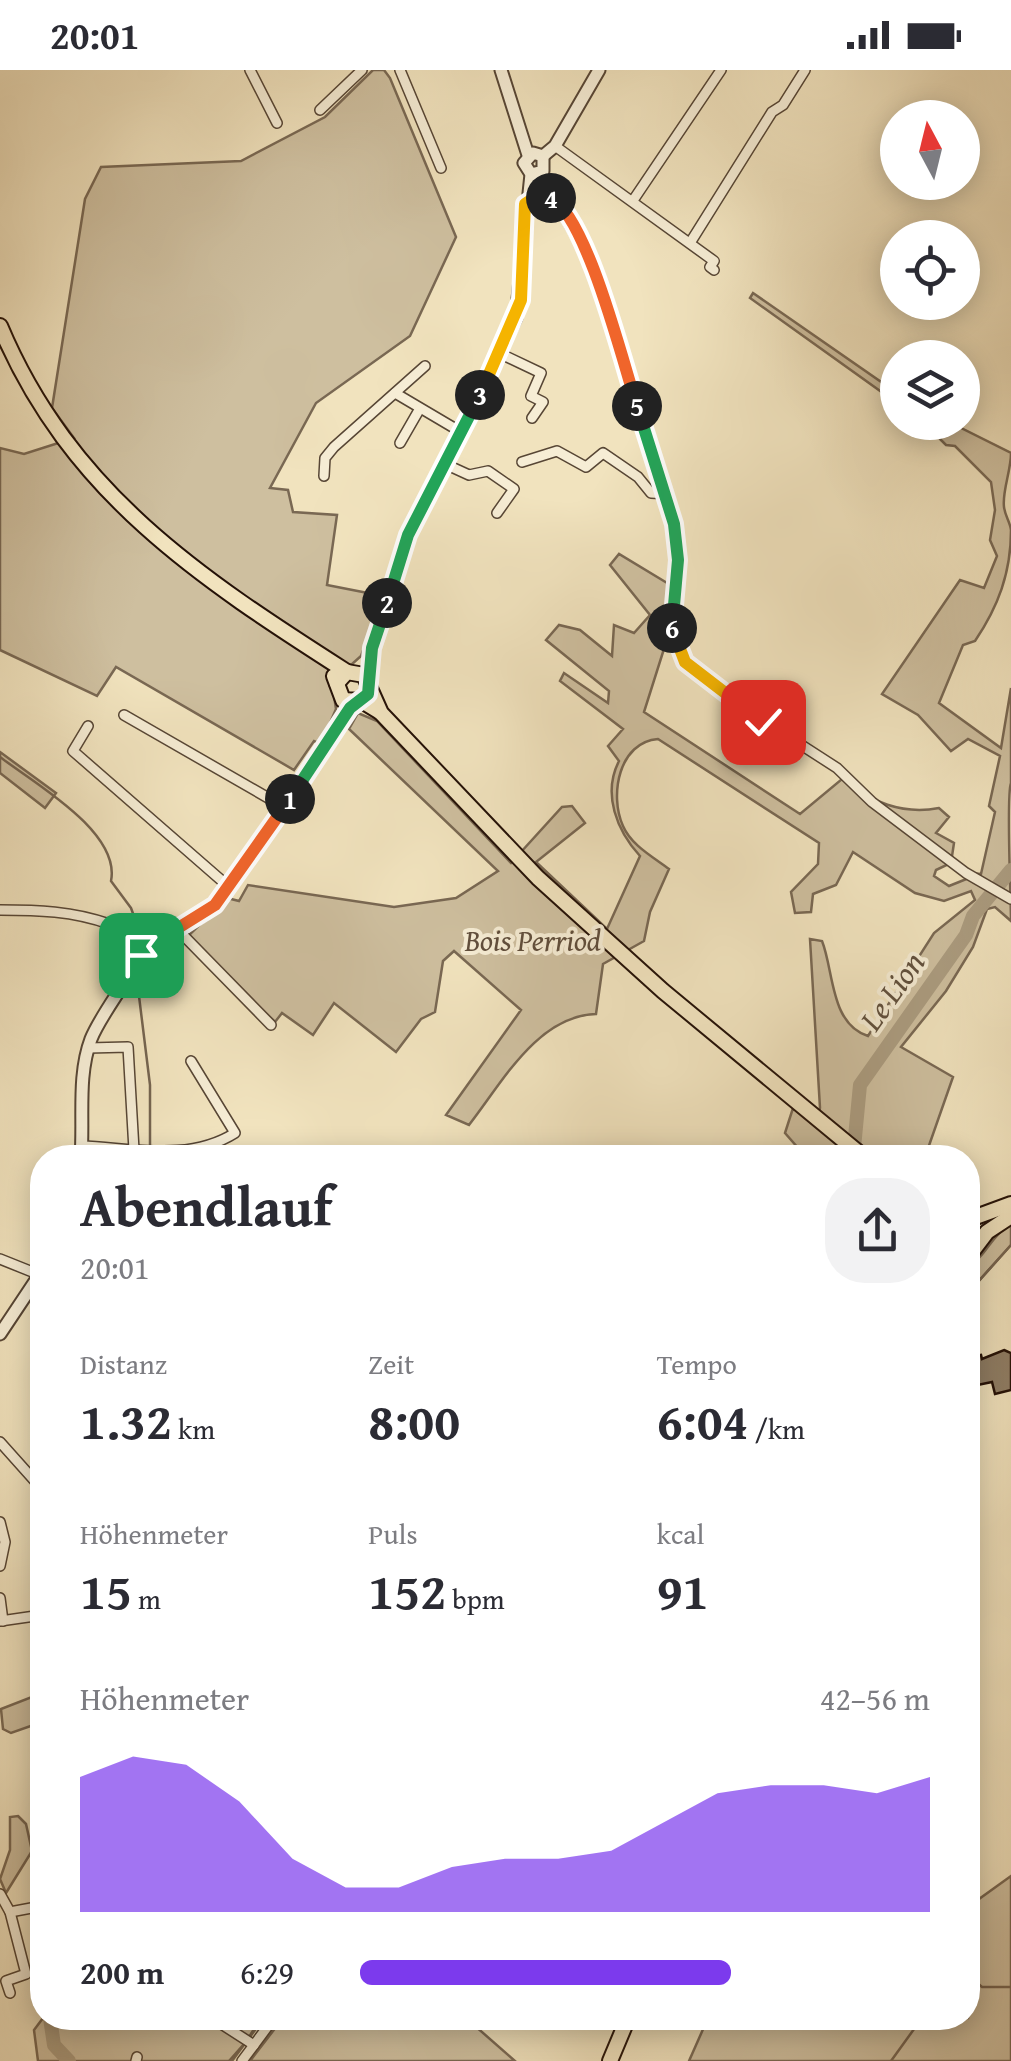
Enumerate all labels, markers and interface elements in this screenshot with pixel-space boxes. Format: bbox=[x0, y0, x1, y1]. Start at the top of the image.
text: 20:01 bbox=[50, 7, 140, 63]
north arrow bbox=[880, 100, 980, 200]
map controls bbox=[880, 100, 980, 440]
pin: 4 bbox=[526, 173, 576, 223]
text: 4 bbox=[544, 177, 558, 218]
button: locate bbox=[880, 220, 980, 320]
button: layers bbox=[880, 340, 980, 440]
pin: 3 bbox=[455, 370, 505, 420]
text: 3 bbox=[473, 374, 487, 415]
pin: 5 bbox=[612, 381, 662, 431]
text: 5 bbox=[630, 385, 644, 426]
pin: 2 bbox=[362, 578, 412, 628]
text: 2 bbox=[380, 582, 394, 623]
pin: 6 bbox=[647, 603, 697, 653]
text: 6 bbox=[665, 607, 679, 648]
pin bbox=[721, 680, 806, 765]
icon: check bbox=[736, 695, 791, 750]
pin: 1 bbox=[265, 774, 315, 824]
text: 1 bbox=[283, 778, 297, 819]
pin bbox=[99, 913, 184, 998]
park label: Bois Perriod bbox=[464, 918, 601, 962]
icon: arrive bbox=[114, 928, 169, 983]
water label: Le Lion bbox=[847, 942, 936, 1041]
text: Abendlauf bbox=[80, 1166, 332, 1246]
button: share bbox=[825, 1178, 930, 1283]
text: 20:01 bbox=[80, 1244, 149, 1291]
text: Distanz bbox=[80, 1343, 167, 1384]
text: Zeit bbox=[368, 1343, 414, 1384]
text: Tempo bbox=[657, 1343, 737, 1384]
text: 1.32 bbox=[80, 1384, 172, 1457]
text: 8:00 bbox=[368, 1384, 460, 1457]
text: 6:04 bbox=[657, 1384, 749, 1457]
text: km bbox=[172, 1408, 215, 1449]
text: /km bbox=[749, 1408, 805, 1449]
text: Höhenmeter bbox=[80, 1513, 228, 1554]
text: Puls bbox=[368, 1513, 418, 1554]
text: kcal bbox=[657, 1513, 704, 1554]
text: 15 bbox=[80, 1554, 132, 1627]
text: 152 bbox=[368, 1554, 446, 1627]
text: 91 bbox=[657, 1554, 708, 1627]
text: m bbox=[132, 1578, 161, 1619]
text: bpm bbox=[446, 1578, 505, 1619]
text: Höhenmeter bbox=[80, 1675, 249, 1722]
text: 42–56 m bbox=[820, 1675, 930, 1722]
text: 200 m bbox=[80, 1949, 164, 1996]
text: 6:29 bbox=[240, 1949, 294, 1996]

